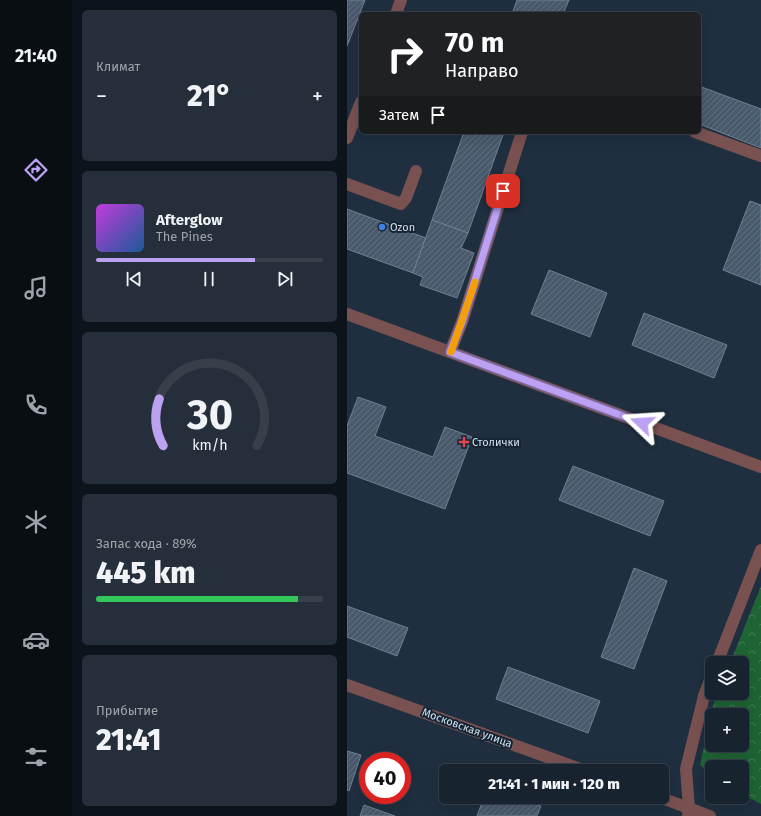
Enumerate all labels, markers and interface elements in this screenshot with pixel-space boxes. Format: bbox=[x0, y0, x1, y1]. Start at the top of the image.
text: 70 m bbox=[445, 26, 504, 59]
icon: right bbox=[379, 28, 431, 80]
text: 21:40 bbox=[15, 45, 57, 67]
text: Климат bbox=[96, 59, 140, 74]
text: Направо bbox=[445, 60, 519, 82]
text: 21° bbox=[187, 78, 232, 114]
text: − bbox=[96, 83, 107, 110]
text: + bbox=[312, 83, 323, 110]
icon: arrive bbox=[427, 104, 449, 126]
text: Затем bbox=[379, 106, 419, 124]
icon: directions bbox=[22, 156, 50, 184]
pin bbox=[486, 174, 520, 208]
icon: arrive bbox=[492, 180, 514, 202]
text: Afterglow bbox=[156, 211, 222, 229]
place label: Ozon bbox=[390, 221, 415, 234]
marker: Ozon bbox=[377, 222, 387, 232]
text: The Pines bbox=[156, 229, 213, 244]
icon: previous bbox=[123, 268, 145, 290]
icon: pause bbox=[198, 268, 220, 290]
icon: next bbox=[274, 268, 296, 290]
icon: music bbox=[22, 274, 50, 302]
text: 30 bbox=[186, 390, 232, 440]
icon: phone bbox=[22, 391, 50, 419]
position arrow bbox=[621, 402, 663, 444]
place label: Столички bbox=[472, 436, 520, 449]
text: km/h bbox=[192, 437, 227, 454]
marker: Столички bbox=[459, 437, 469, 447]
icon: climate bbox=[22, 508, 50, 536]
text: Запас хода · 89% bbox=[96, 536, 197, 551]
text: 445 km bbox=[96, 555, 196, 591]
icon: car bbox=[22, 626, 50, 654]
map controls bbox=[705, 656, 749, 804]
button: layers bbox=[705, 656, 749, 700]
text: Прибытие bbox=[96, 703, 158, 718]
street label: Московская улица bbox=[420, 706, 514, 750]
button: + bbox=[705, 708, 749, 752]
text: 21:41 bbox=[96, 722, 161, 758]
icon: filters bbox=[22, 743, 50, 771]
speed limit sign: 40 bbox=[359, 752, 411, 804]
button: − bbox=[705, 760, 749, 804]
text: 21:41 · 1 мин · 120 m bbox=[488, 775, 620, 793]

